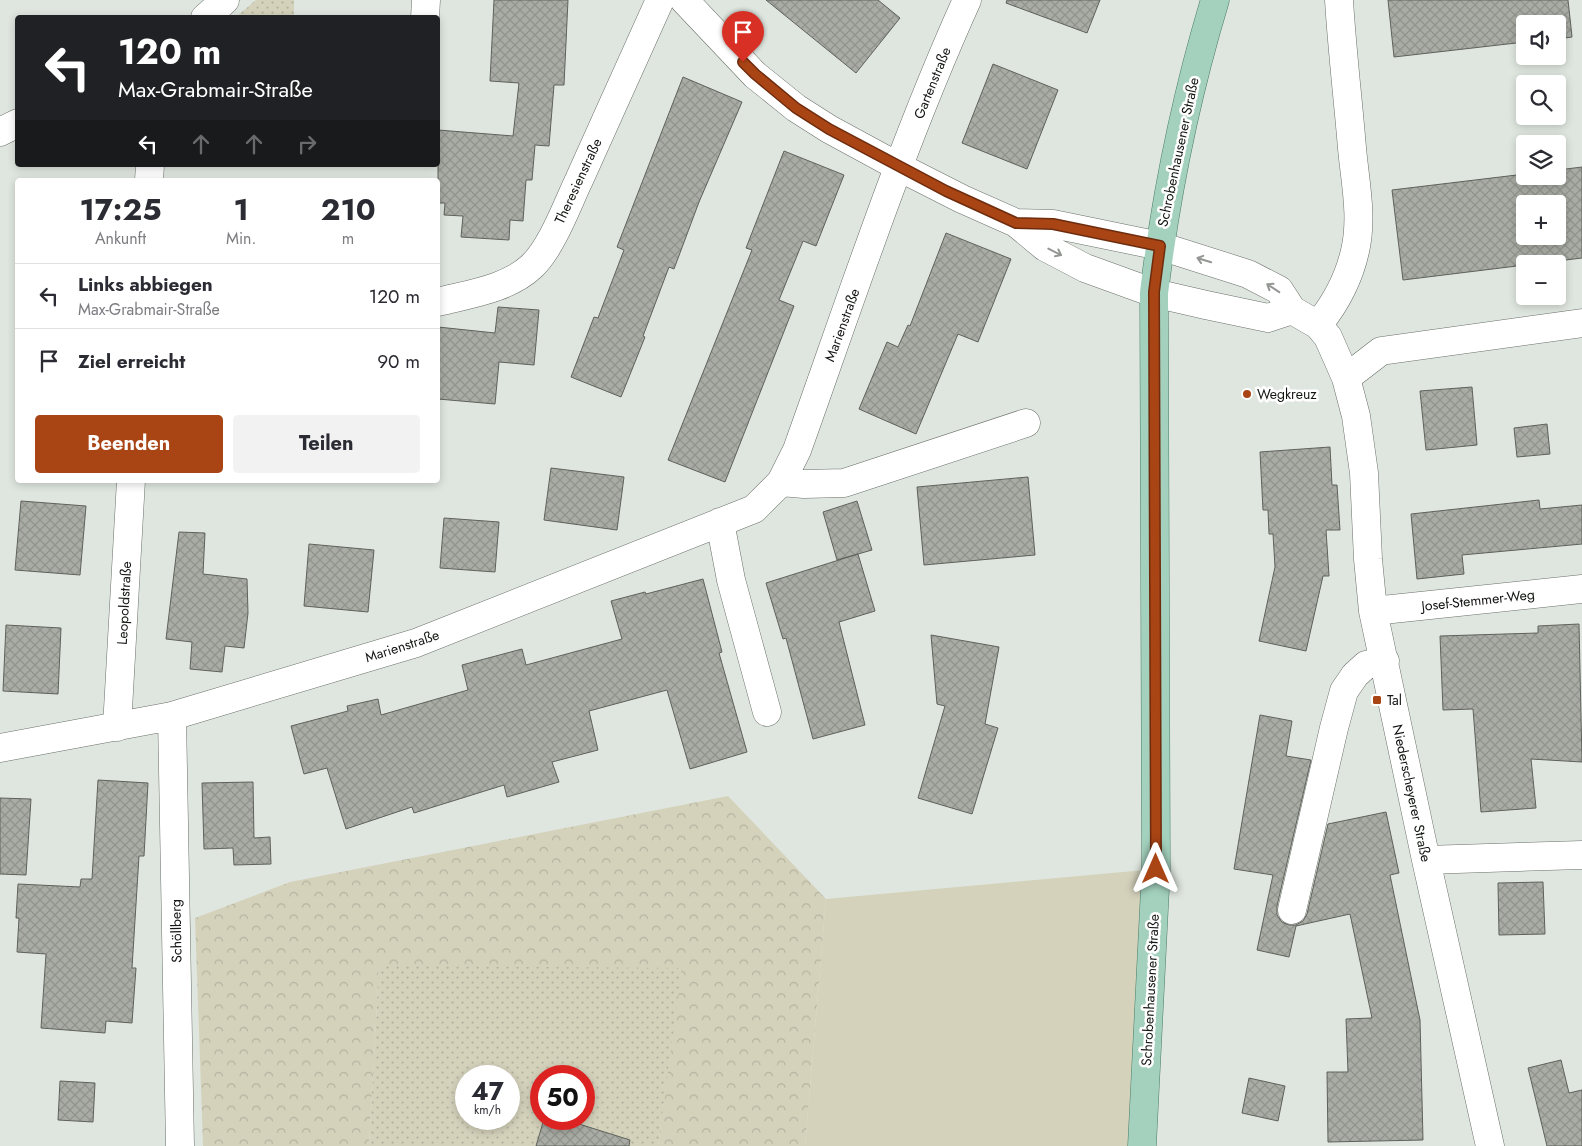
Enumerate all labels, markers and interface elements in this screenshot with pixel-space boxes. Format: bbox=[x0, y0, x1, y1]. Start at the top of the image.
pin bbox=[722, 11, 764, 62]
map controls bbox=[1516, 15, 1566, 305]
button: sound bbox=[1516, 15, 1566, 65]
icon: arrive bbox=[729, 18, 757, 46]
text: 120 m bbox=[118, 27, 221, 77]
icon: left bbox=[35, 35, 100, 100]
street label: Gartenstraße bbox=[908, 44, 956, 122]
text: Max-Grabmair-Straße bbox=[118, 73, 313, 105]
button: search bbox=[1516, 75, 1566, 125]
street label: Schrobenhausener Straße bbox=[1152, 76, 1204, 228]
icon: left bbox=[134, 130, 162, 158]
icon: ahead bbox=[187, 130, 215, 158]
icon: ahead bbox=[240, 130, 268, 158]
icon: right bbox=[293, 130, 321, 158]
street label: Theresienstraße bbox=[549, 135, 607, 227]
button: layers bbox=[1516, 135, 1566, 185]
text: 17:25 bbox=[79, 188, 162, 231]
text: 1 bbox=[233, 188, 249, 231]
text: 210 bbox=[321, 188, 376, 231]
button: + bbox=[1516, 195, 1566, 245]
text: Ankunft bbox=[95, 227, 146, 250]
text: Min. bbox=[226, 227, 256, 250]
text: m bbox=[342, 227, 354, 250]
one-way arrow bbox=[1047, 248, 1062, 258]
one-way arrow bbox=[1196, 254, 1212, 264]
button: − bbox=[1516, 255, 1566, 305]
text: Links abbiegen bbox=[78, 271, 213, 298]
icon: left bbox=[35, 282, 63, 310]
text: 120 m bbox=[369, 283, 420, 310]
one-way arrow bbox=[1267, 283, 1281, 293]
street label: Marienstraße bbox=[819, 286, 865, 364]
text: Max-Grabmair-Straße bbox=[78, 298, 220, 321]
icon: arrive bbox=[35, 347, 63, 375]
text: Ziel erreicht bbox=[78, 348, 185, 375]
text: 90 m bbox=[377, 348, 420, 375]
place label: Wegkreuz bbox=[1257, 384, 1317, 404]
marker: Wegkreuz bbox=[1241, 388, 1253, 400]
button: Beenden bbox=[35, 415, 223, 473]
button: Teilen bbox=[233, 415, 420, 473]
street label: Leopoldstraße bbox=[112, 561, 136, 645]
street label: Josef-Stemmer-Weg bbox=[1418, 584, 1536, 616]
street label: Marienstraße bbox=[362, 625, 442, 667]
place label: Tal bbox=[1387, 690, 1402, 710]
marker: Tal bbox=[1371, 694, 1383, 706]
street label: Niederscheyerer Straße bbox=[1388, 722, 1436, 864]
position arrow bbox=[1129, 842, 1181, 894]
street label: Schöllberg bbox=[165, 899, 187, 963]
street label: Schrobenhausener Straße bbox=[1136, 914, 1164, 1066]
speed limit sign: 50 bbox=[530, 1065, 595, 1130]
text: 47 bbox=[471, 1073, 504, 1109]
text: km/h bbox=[474, 1101, 501, 1119]

